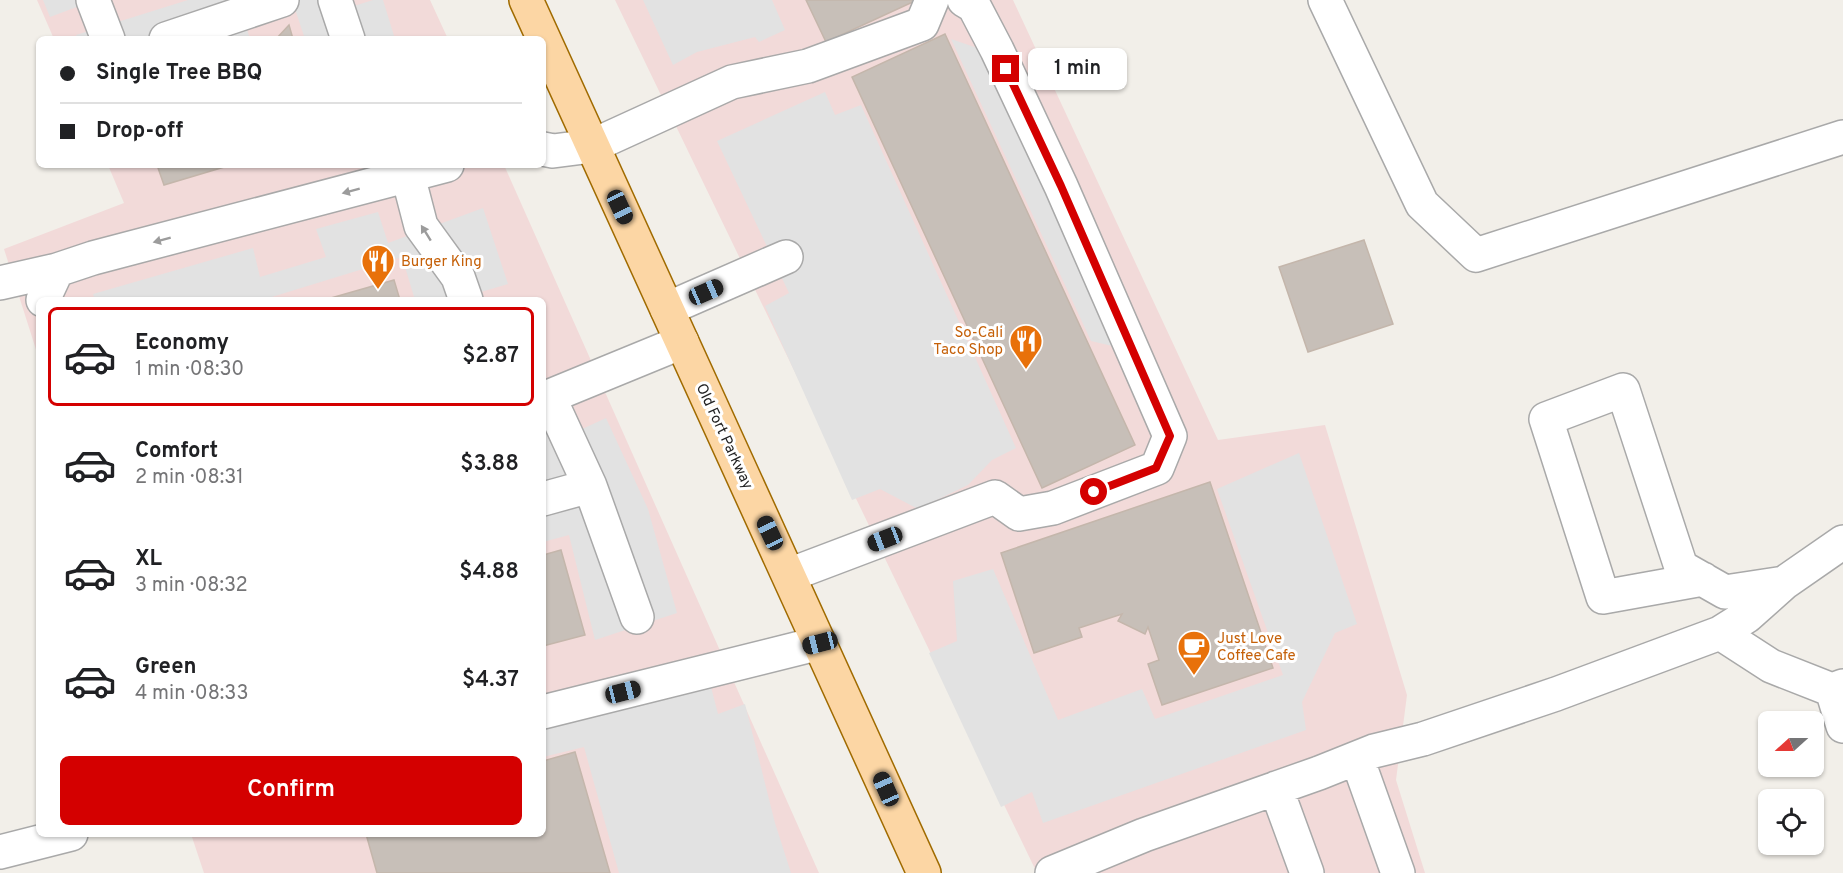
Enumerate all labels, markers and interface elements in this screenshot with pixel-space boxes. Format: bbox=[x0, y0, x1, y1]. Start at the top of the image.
callout: 1 min bbox=[1027, 48, 1126, 90]
route end bbox=[992, 55, 1019, 82]
text: 1 min bbox=[1054, 56, 1101, 82]
text: Single Tree BBQ bbox=[96, 60, 263, 87]
text: Drop-off bbox=[96, 118, 183, 145]
one-way arrow bbox=[342, 186, 360, 196]
car bbox=[604, 187, 636, 227]
one-way arrow bbox=[420, 225, 431, 241]
one-way arrow bbox=[153, 235, 171, 245]
restaurant icon: Burger King bbox=[360, 243, 396, 290]
place label: Burger King bbox=[401, 253, 482, 272]
car bbox=[686, 276, 726, 308]
restaurant icon: So-Cali Taco Shop bbox=[1008, 323, 1044, 370]
place label: So-Cali Taco Shop bbox=[933, 324, 1003, 360]
icon: car bbox=[63, 330, 117, 384]
text: Economy bbox=[135, 330, 229, 357]
text: $2.87 bbox=[462, 343, 519, 370]
text: 1 min · 08:30 bbox=[135, 357, 244, 383]
street label: Old Fort Parkway bbox=[691, 381, 757, 493]
icon: car bbox=[63, 438, 117, 492]
text: Comfort bbox=[135, 438, 218, 465]
text: $3.88 bbox=[460, 451, 519, 478]
text: 2 min · 08:31 bbox=[135, 465, 244, 491]
route start bbox=[1080, 478, 1107, 505]
car bbox=[754, 513, 786, 553]
car bbox=[865, 524, 905, 554]
icon: car bbox=[63, 546, 117, 600]
text: XL bbox=[135, 546, 162, 573]
text: $4.88 bbox=[459, 559, 519, 586]
text: 3 min · 08:32 bbox=[135, 573, 248, 599]
cafe icon: Just Love Coffee Cafe bbox=[1176, 629, 1212, 676]
car bbox=[800, 630, 840, 656]
place label: Just Love Coffee Cafe bbox=[1217, 630, 1295, 666]
icon: car bbox=[63, 654, 117, 708]
text: Green bbox=[135, 654, 197, 681]
text: $4.37 bbox=[462, 667, 519, 694]
car bbox=[603, 679, 643, 705]
text: 4 min · 08:33 bbox=[135, 681, 248, 707]
north arrow bbox=[1758, 711, 1824, 777]
map controls bbox=[1758, 711, 1824, 855]
button: Confirm bbox=[60, 756, 522, 825]
car bbox=[870, 769, 902, 809]
button: locate bbox=[1758, 789, 1824, 855]

